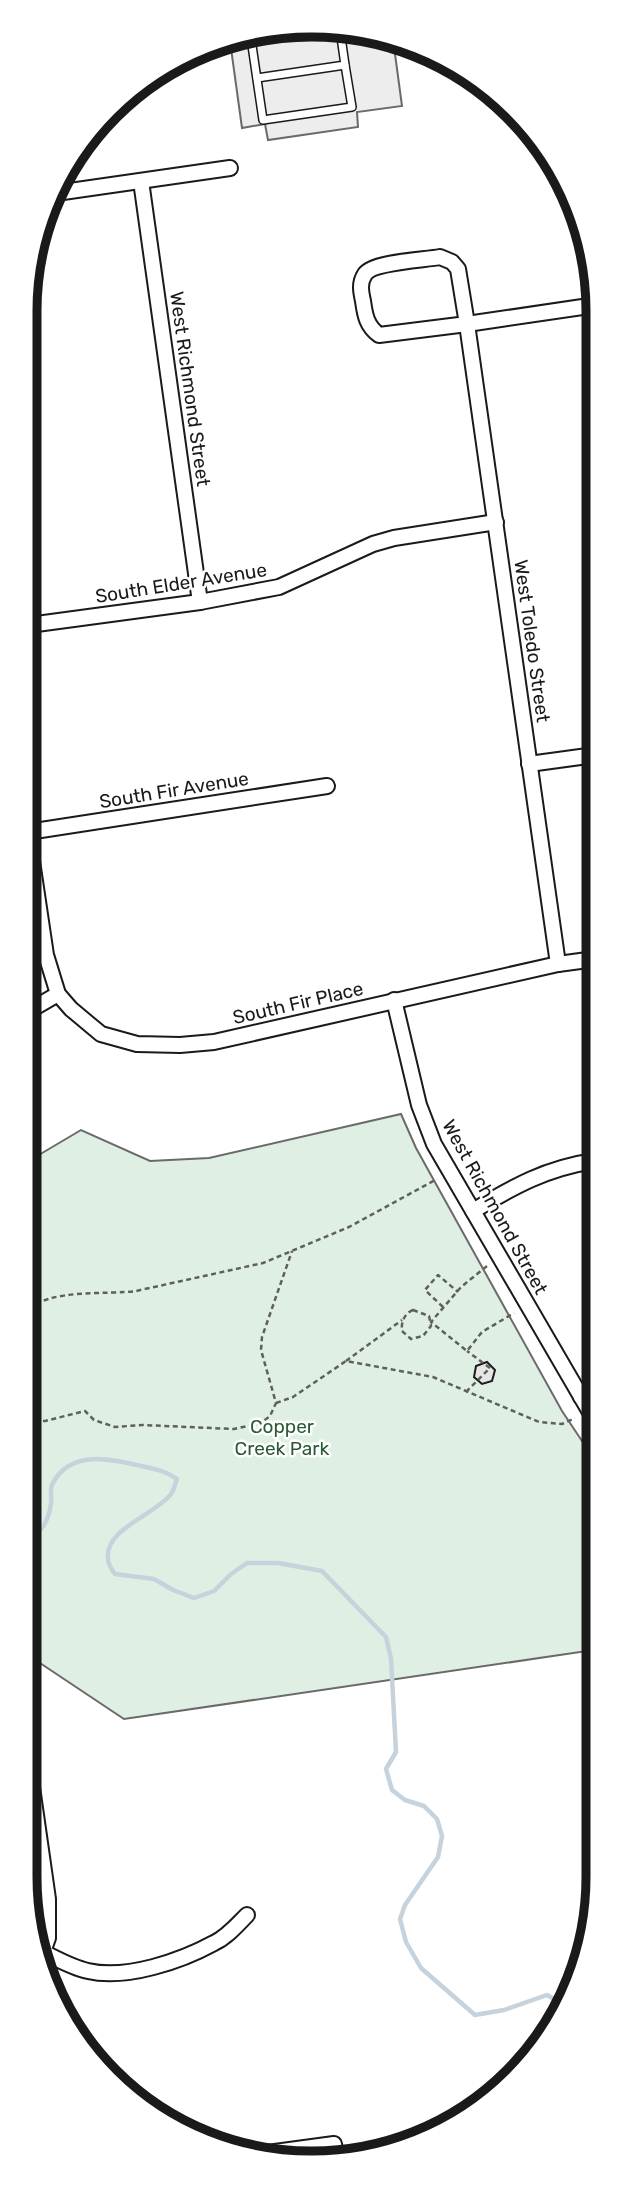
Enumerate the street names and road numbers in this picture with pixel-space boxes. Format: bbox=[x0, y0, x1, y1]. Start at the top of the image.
street label: West Richmond Street bbox=[165, 290, 215, 488]
street label: South Elder Avenue bbox=[94, 558, 268, 608]
street label: West Toledo Street bbox=[509, 558, 555, 724]
street label: South Fir Avenue bbox=[98, 767, 250, 813]
street label: South Fir Place bbox=[230, 977, 366, 1029]
street label: West Richmond Street bbox=[437, 1115, 553, 1299]

